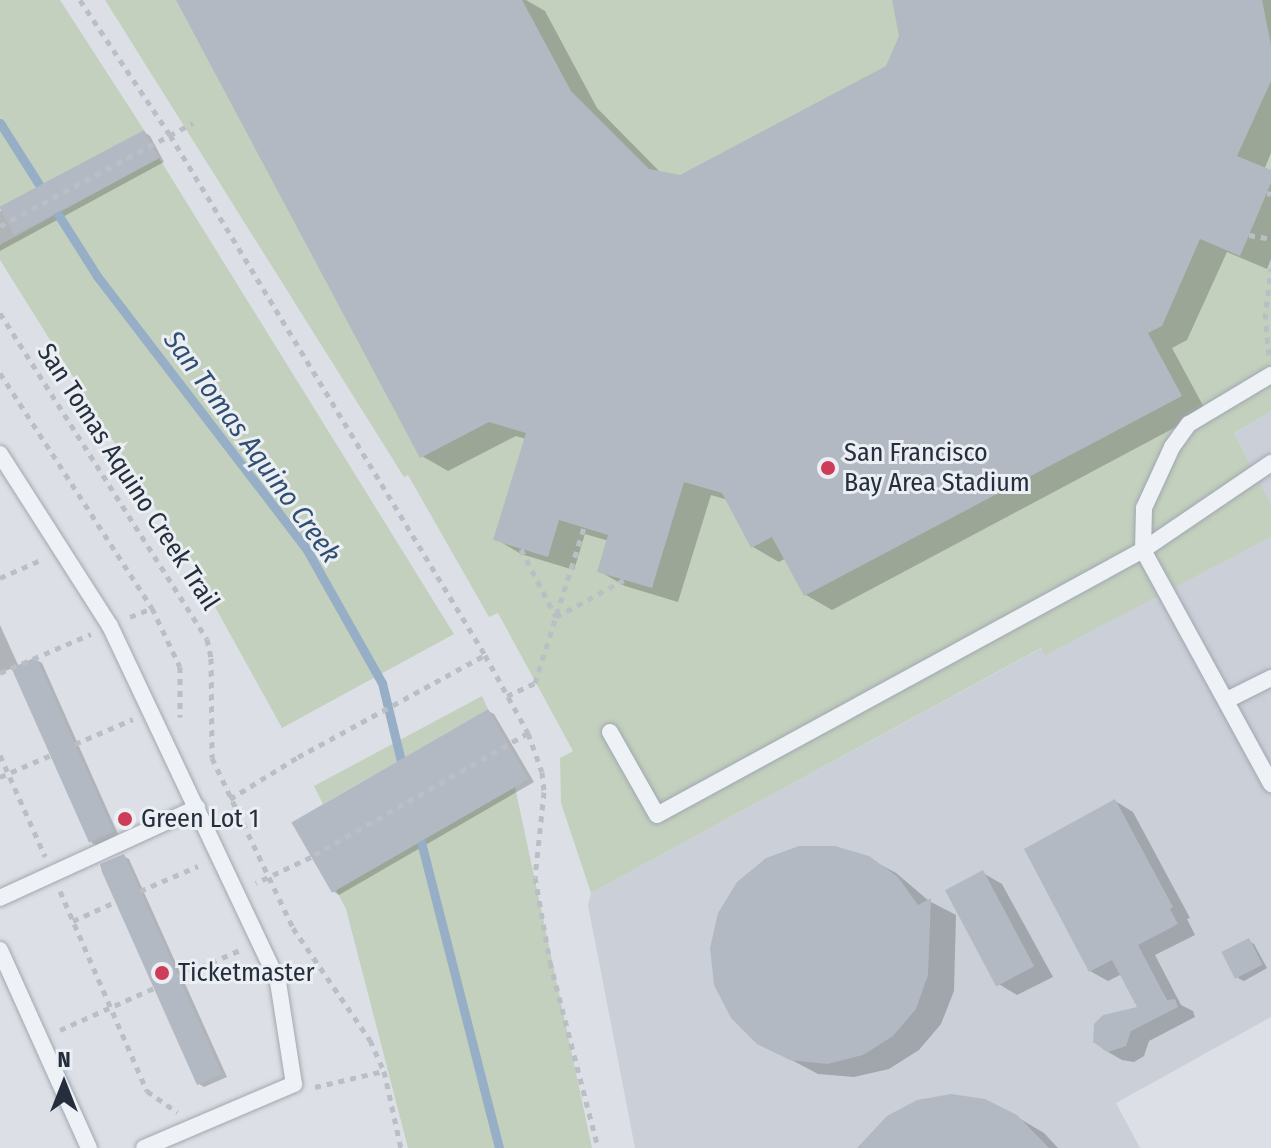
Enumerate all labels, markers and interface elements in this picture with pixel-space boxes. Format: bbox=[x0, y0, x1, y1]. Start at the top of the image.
water label: San Tomas Aquino Creek bbox=[156, 324, 348, 570]
street label: San Tomas Aquino Creek Trail bbox=[30, 338, 226, 616]
place label: San Francisco Bay Area Stadium bbox=[844, 437, 1030, 498]
marker: San Francisco Bay Area Stadium bbox=[819, 459, 837, 477]
place label: Green Lot 1 bbox=[141, 803, 259, 835]
marker: Green Lot 1 bbox=[116, 810, 134, 828]
place label: Ticketmaster bbox=[178, 957, 315, 989]
marker: Ticketmaster bbox=[153, 964, 171, 982]
north arrow bbox=[24, 1044, 104, 1124]
text: N bbox=[57, 1046, 71, 1073]

